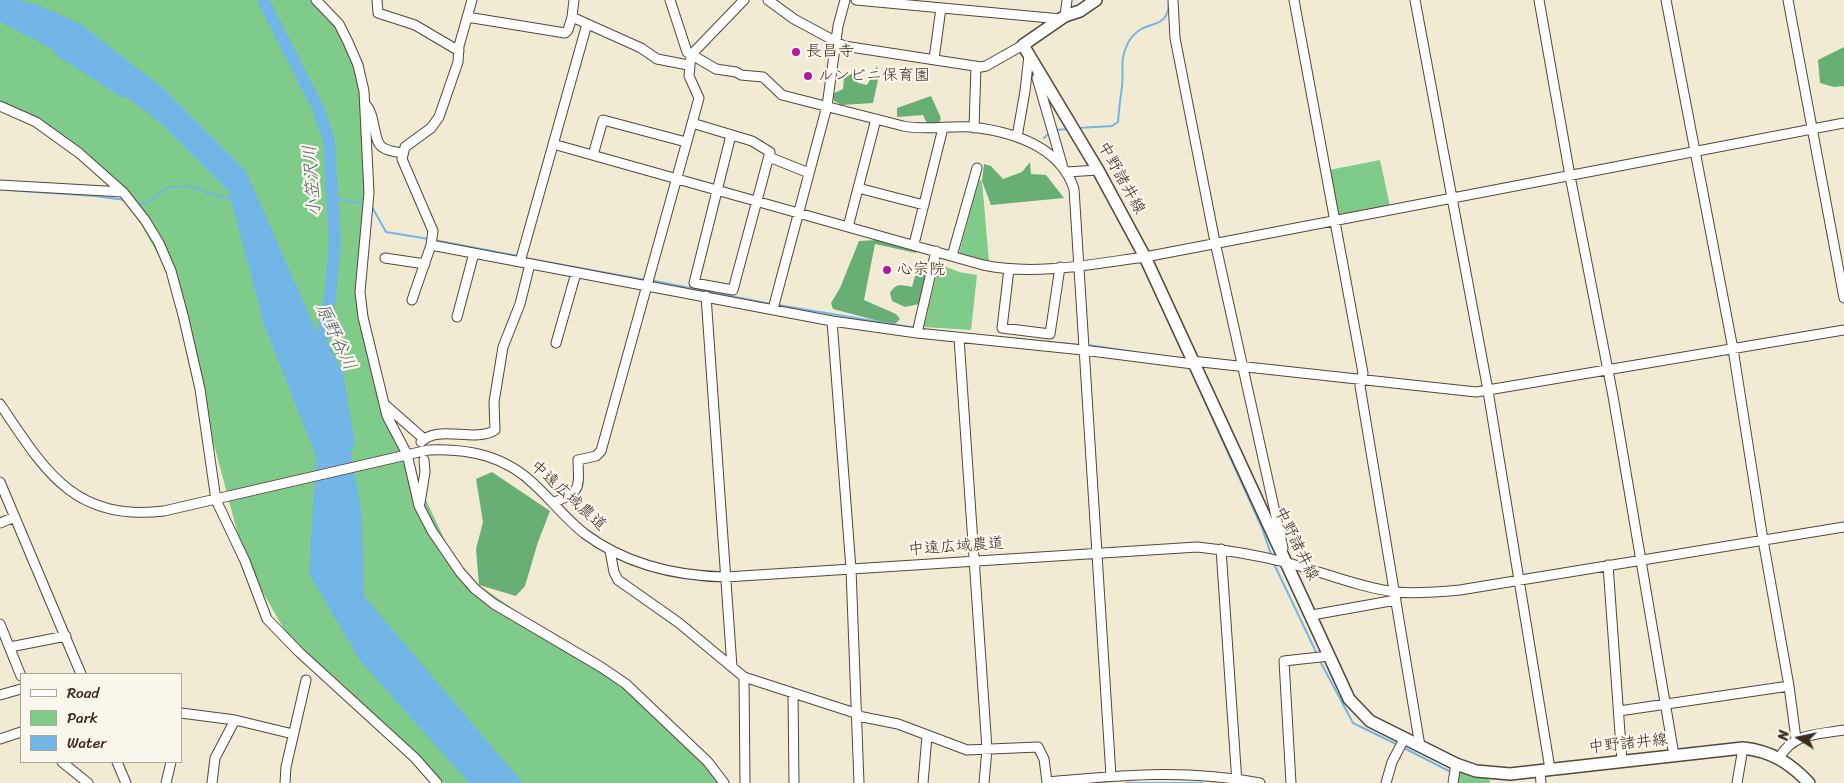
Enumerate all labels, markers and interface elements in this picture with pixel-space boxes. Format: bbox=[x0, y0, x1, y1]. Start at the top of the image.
place label: 長昌寺 bbox=[806, 42, 854, 62]
marker: 長昌寺 bbox=[790, 46, 802, 58]
place label: ルンビニ保育園 bbox=[818, 66, 930, 86]
marker: ルンビニ保育園 bbox=[802, 70, 814, 82]
street label: 中野諸井線 bbox=[1093, 138, 1149, 218]
water label: 小笠沢川 bbox=[300, 144, 326, 218]
place label: 心宗院 bbox=[897, 260, 945, 280]
marker: 心宗院 bbox=[881, 264, 893, 276]
water label: 原野谷川 bbox=[310, 300, 360, 374]
street label: 中遠広域農道 bbox=[526, 457, 610, 535]
street label: 中野諸井線 bbox=[1270, 504, 1322, 584]
street label: 中遠広域農道 bbox=[907, 534, 1005, 560]
legend bbox=[20, 673, 182, 763]
text: Road bbox=[67, 680, 99, 706]
text: Park bbox=[67, 705, 98, 731]
north arrow bbox=[1774, 713, 1824, 763]
text: N bbox=[1771, 728, 1797, 742]
text: Water bbox=[67, 730, 107, 756]
street label: 中野諸井線 bbox=[1587, 730, 1669, 758]

